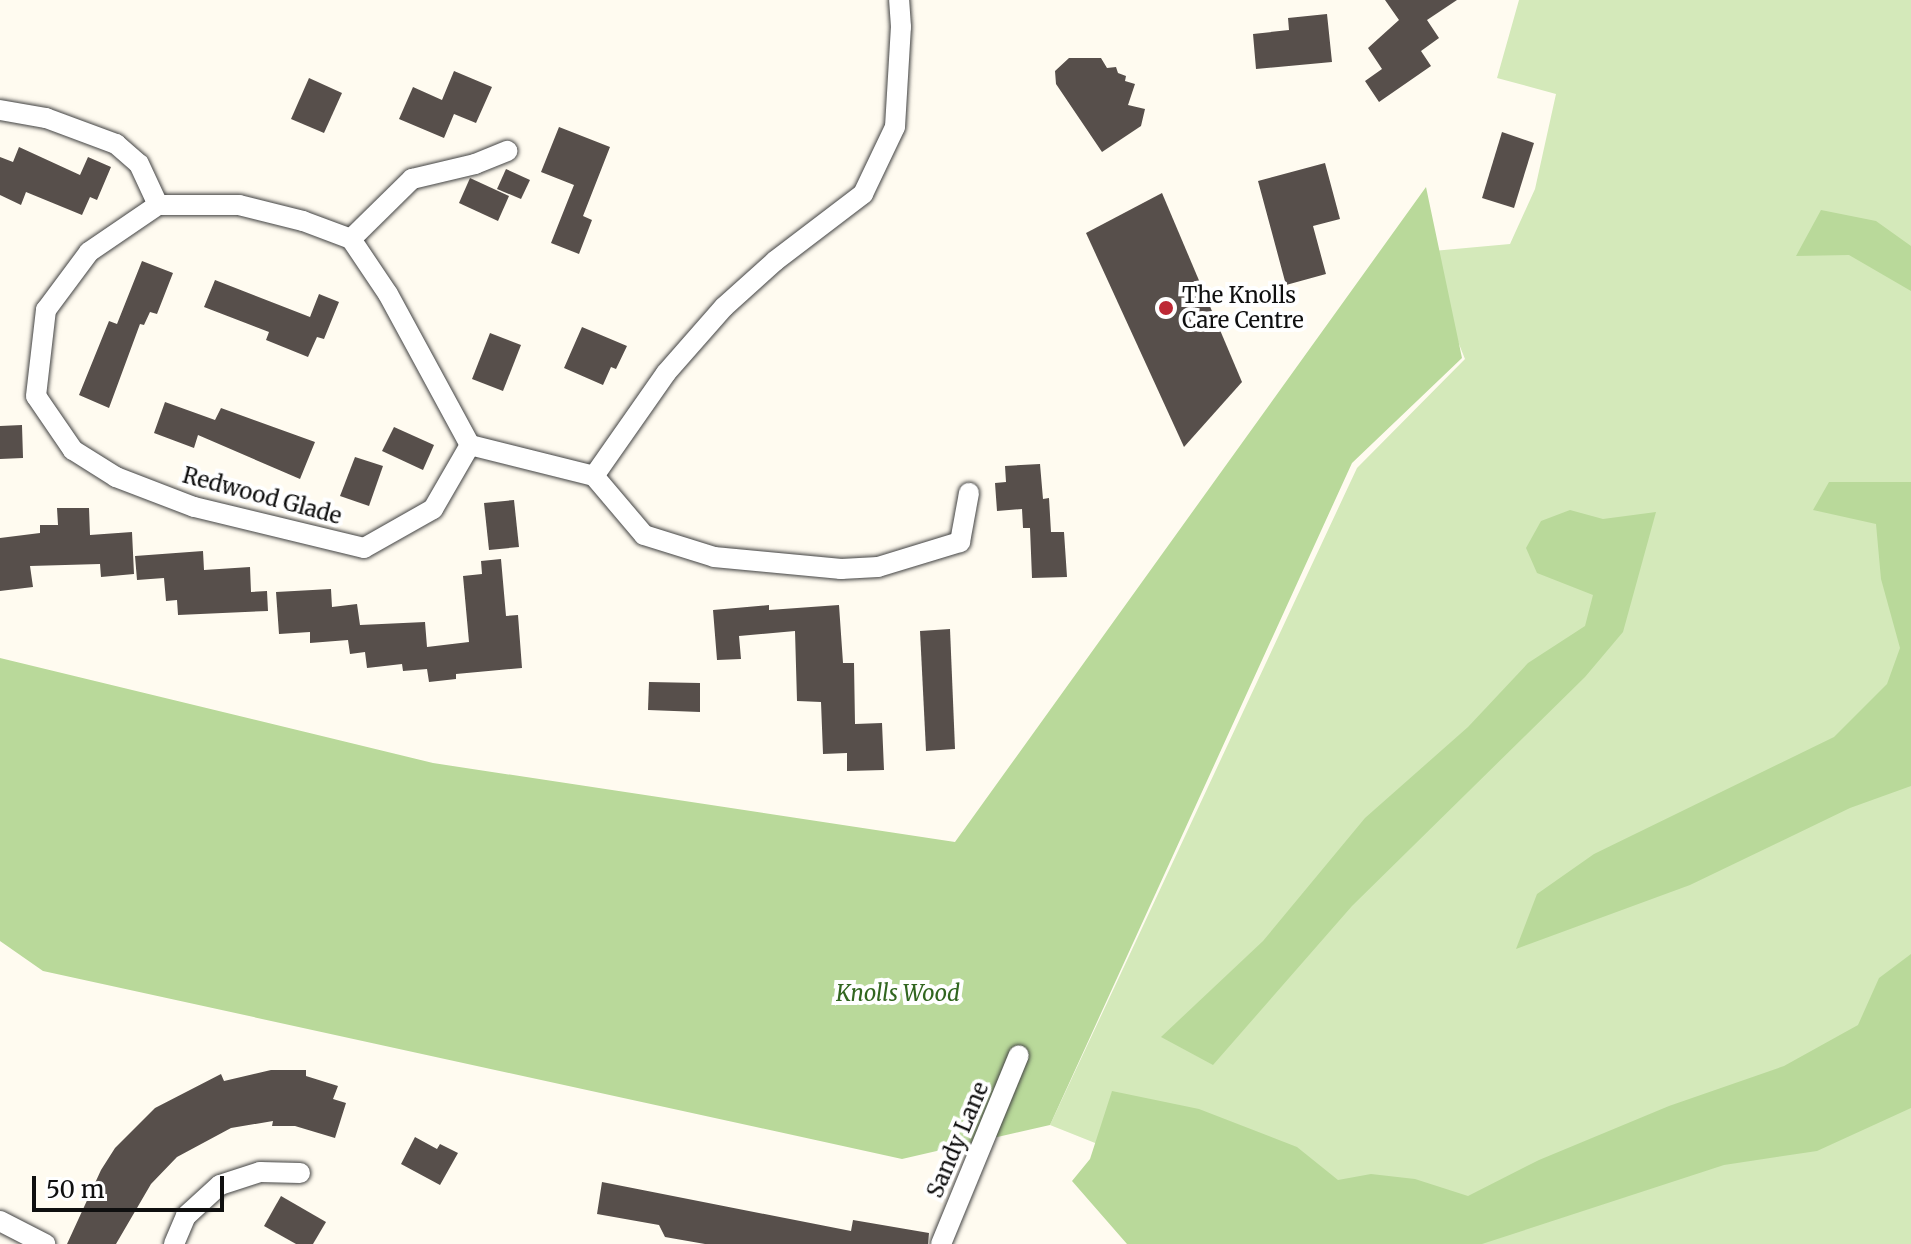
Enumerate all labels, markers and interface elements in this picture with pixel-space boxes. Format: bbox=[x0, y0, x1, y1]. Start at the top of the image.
place label: The Knolls Care Centre bbox=[1182, 282, 1304, 334]
marker: The Knolls Care Centre bbox=[1157, 299, 1175, 317]
street label: Redwood Glade bbox=[180, 462, 344, 530]
park label: Knolls Wood bbox=[836, 981, 960, 1007]
street label: Sandy Lane bbox=[922, 1078, 994, 1202]
scale bar bbox=[36, 1160, 228, 1210]
text: 50 m bbox=[46, 1174, 105, 1205]

